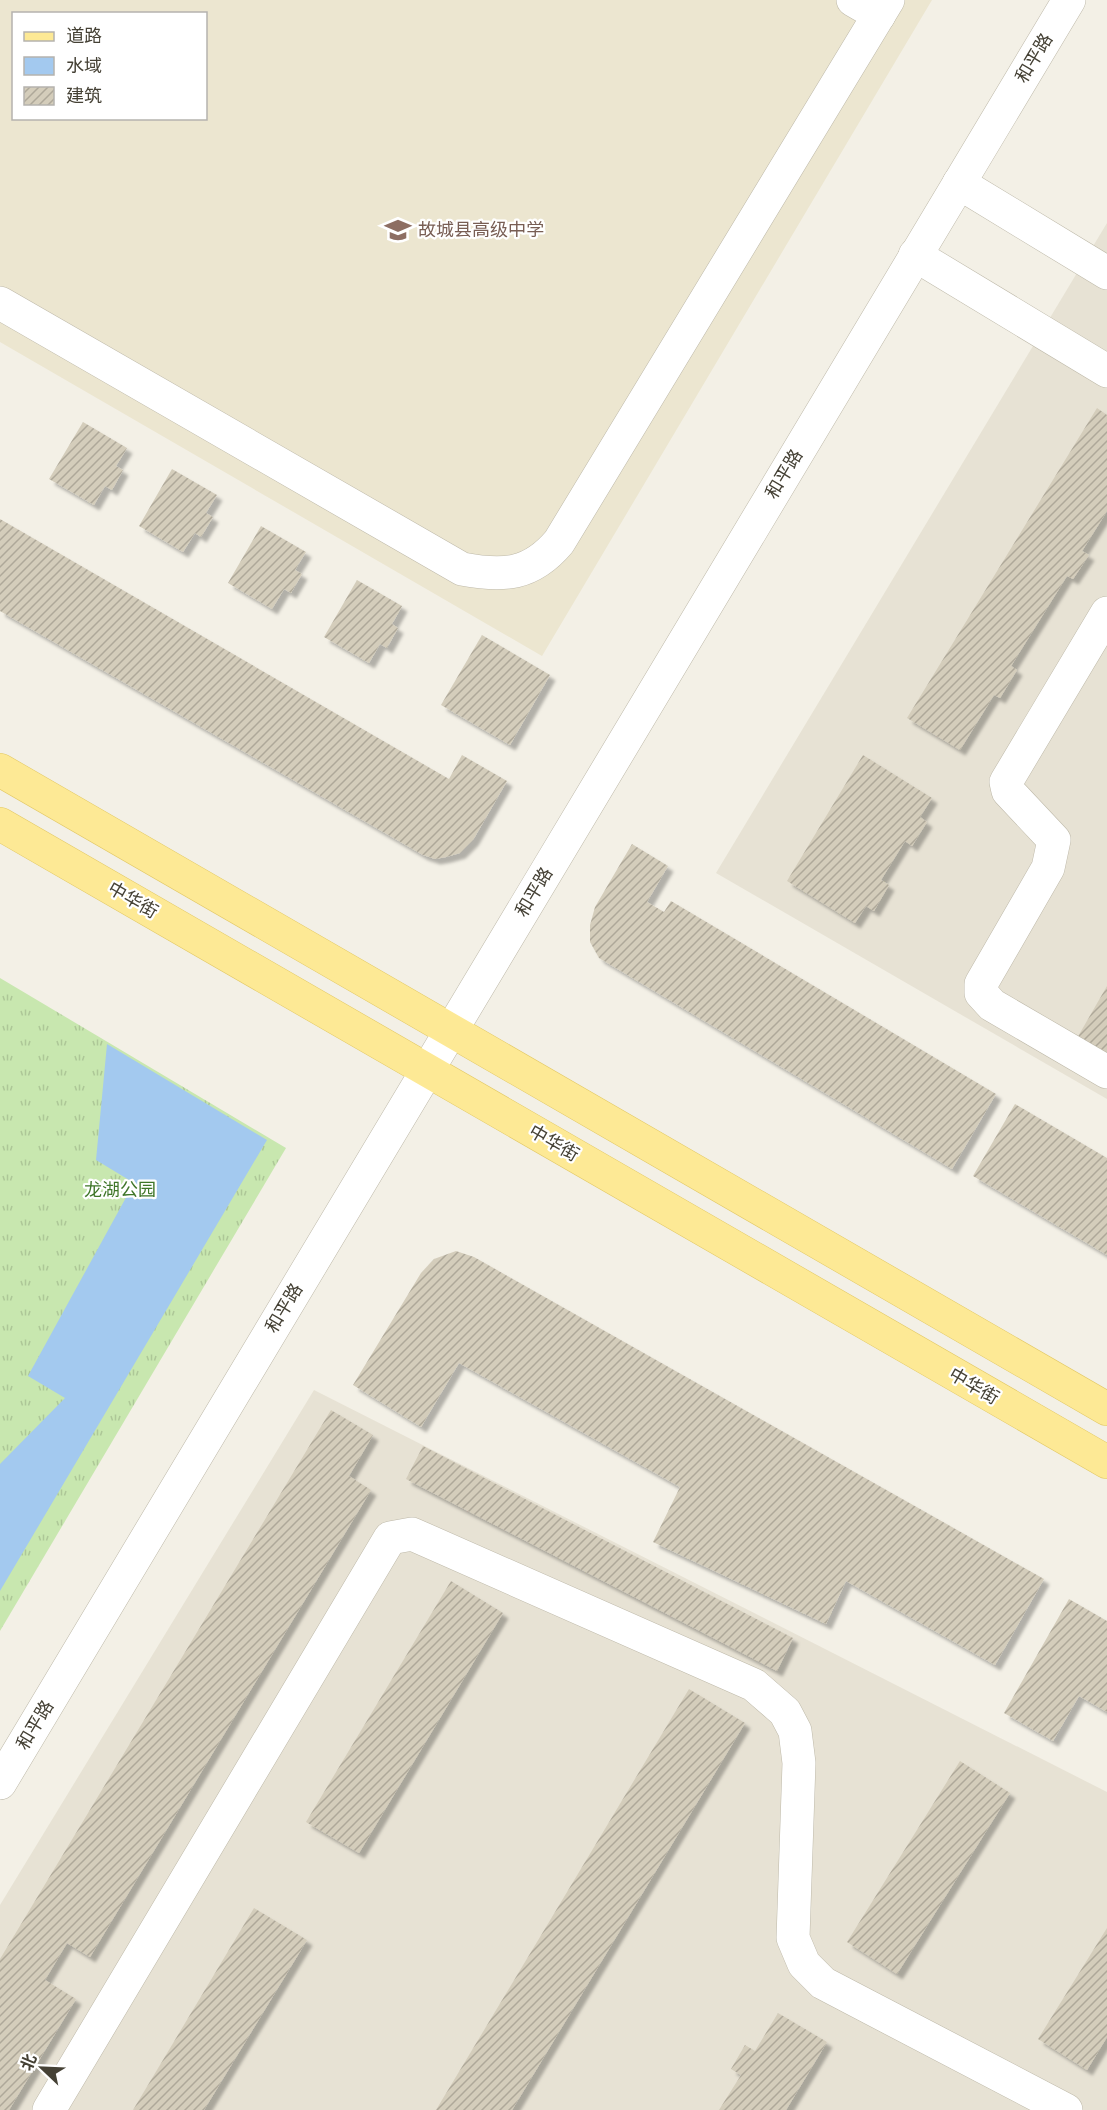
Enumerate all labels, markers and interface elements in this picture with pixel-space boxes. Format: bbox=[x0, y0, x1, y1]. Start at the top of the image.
legend bbox=[12, 12, 207, 120]
text: 道路 bbox=[66, 23, 102, 48]
street label: 和平路 bbox=[1009, 28, 1058, 87]
text: 水域 bbox=[66, 53, 102, 78]
text: 建筑 bbox=[66, 83, 102, 108]
school or university icon: 故城县高级中学 bbox=[383, 215, 413, 245]
place label: 故城县高级中学 bbox=[418, 217, 544, 242]
street label: 和平路 bbox=[759, 444, 808, 503]
street label: 和平路 bbox=[509, 862, 558, 921]
street label: 中华街 bbox=[104, 875, 163, 924]
street label: 中华街 bbox=[525, 1118, 584, 1167]
park label: 龙湖公园 bbox=[84, 1177, 156, 1202]
street label: 和平路 bbox=[259, 1278, 308, 1337]
street label: 中华街 bbox=[945, 1361, 1004, 1410]
street label: 和平路 bbox=[10, 1695, 59, 1754]
north arrow bbox=[12, 2038, 72, 2098]
text: 北 bbox=[15, 2050, 42, 2074]

